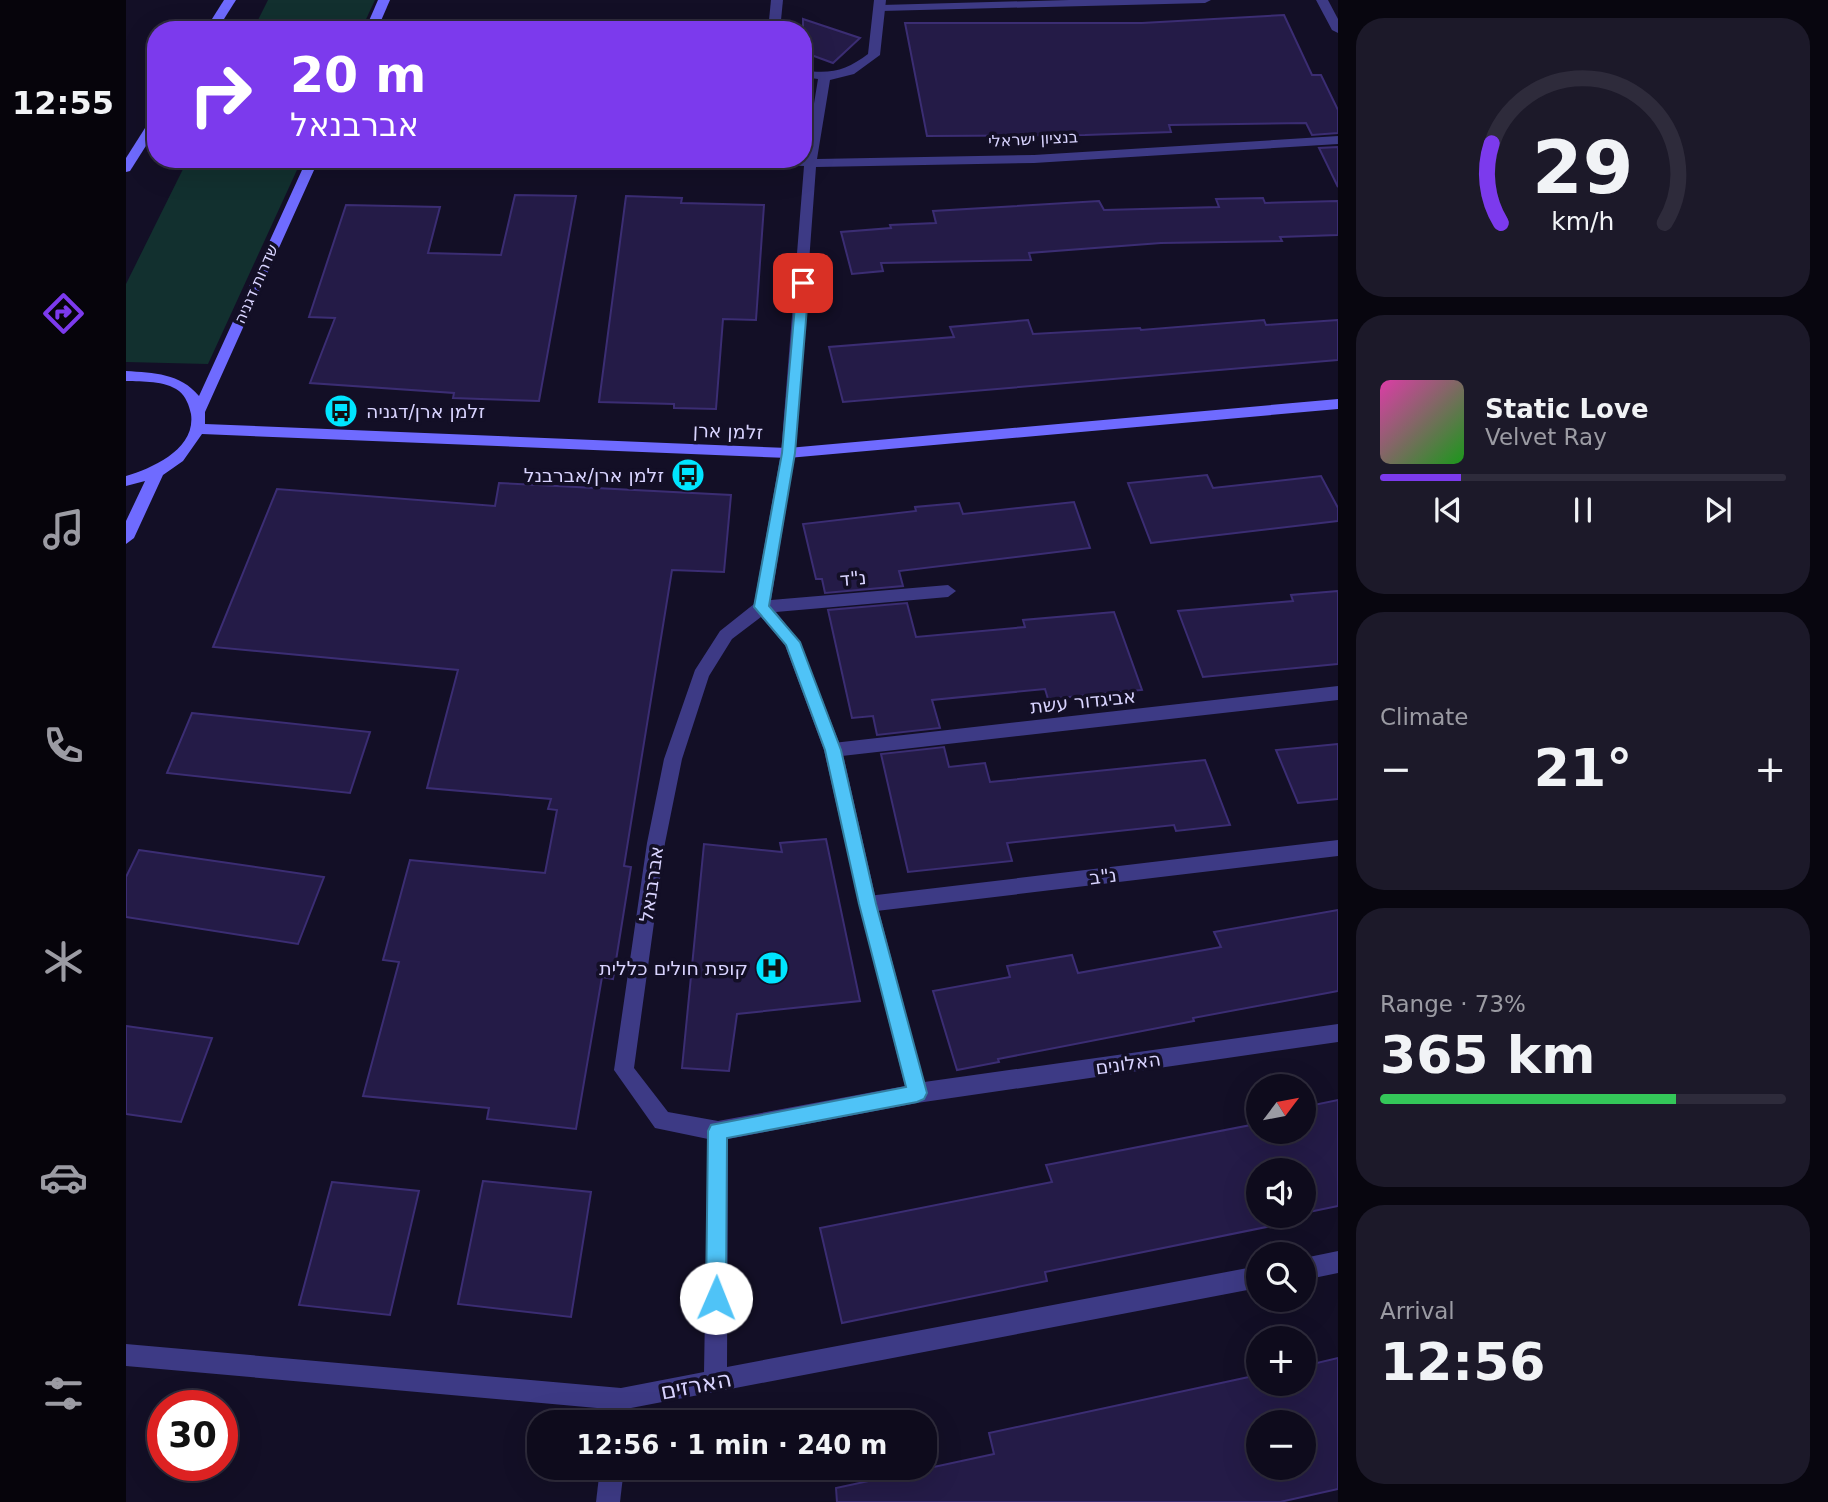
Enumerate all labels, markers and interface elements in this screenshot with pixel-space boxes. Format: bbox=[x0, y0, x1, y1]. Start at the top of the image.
text: 20 m bbox=[290, 47, 426, 104]
icon: right bbox=[175, 49, 266, 140]
text: 12:55 bbox=[12, 84, 114, 122]
text: אברבנאל bbox=[290, 106, 419, 144]
text: 29 bbox=[1532, 126, 1634, 211]
street label: בנציון ישראלי bbox=[988, 127, 1078, 151]
text: km/h bbox=[1551, 207, 1615, 236]
street label: שדרות דגניה bbox=[230, 241, 282, 327]
pin bbox=[773, 253, 833, 313]
icon: arrive bbox=[784, 264, 822, 302]
icon: directions bbox=[39, 289, 88, 338]
bus stop icon: זלמן ארן/דגניה bbox=[322, 392, 360, 430]
text: Static Love bbox=[1485, 394, 1649, 424]
place label: זלמן ארן/דגניה bbox=[366, 400, 485, 422]
street label: זלמן ארן bbox=[693, 419, 763, 443]
text: Velvet Ray bbox=[1485, 424, 1607, 450]
bus stop icon: זלמן ארן/אברבנל bbox=[669, 456, 707, 494]
place label: זלמן ארן/אברבנל bbox=[524, 464, 664, 486]
icon: previous bbox=[1429, 491, 1467, 529]
icon: pause bbox=[1564, 491, 1602, 529]
icon: next bbox=[1699, 491, 1737, 529]
icon: music bbox=[39, 505, 88, 554]
street label: נ"ד bbox=[839, 566, 867, 590]
street label: אביגדור עשת bbox=[1029, 685, 1137, 717]
text: Climate bbox=[1380, 704, 1469, 730]
icon: phone bbox=[39, 721, 88, 770]
text: 21° bbox=[1534, 738, 1632, 798]
text: − bbox=[1380, 747, 1412, 791]
text: + bbox=[1754, 747, 1786, 791]
street label: אברבנאל bbox=[635, 845, 667, 923]
street label: נ"ב bbox=[1088, 863, 1118, 889]
icon: climate bbox=[39, 937, 88, 986]
hospital icon: קופת חולים כללית bbox=[753, 949, 791, 987]
place label: קופת חולים כללית bbox=[599, 957, 748, 979]
text: Range · 73% bbox=[1380, 991, 1526, 1017]
text: 365 km bbox=[1380, 1025, 1595, 1085]
street label: האלונים bbox=[1094, 1048, 1162, 1078]
north arrow bbox=[1246, 1074, 1316, 1144]
map controls bbox=[1246, 1074, 1316, 1480]
icon: car bbox=[39, 1153, 88, 1202]
button: sound bbox=[1246, 1158, 1316, 1228]
button: search bbox=[1246, 1242, 1316, 1312]
position arrow bbox=[679, 1261, 753, 1335]
text: Arrival bbox=[1380, 1298, 1455, 1324]
button: + bbox=[1246, 1326, 1316, 1396]
text: 12:56 bbox=[1380, 1332, 1546, 1392]
street label: הארזים bbox=[658, 1365, 734, 1405]
icon: filters bbox=[39, 1369, 88, 1418]
speed limit sign: 30 bbox=[147, 1390, 238, 1481]
button: − bbox=[1246, 1410, 1316, 1480]
text: 12:56 · 1 min · 240 m bbox=[577, 1430, 887, 1460]

